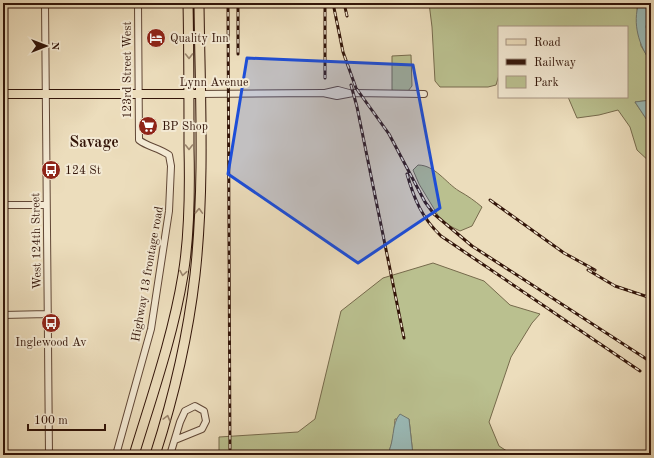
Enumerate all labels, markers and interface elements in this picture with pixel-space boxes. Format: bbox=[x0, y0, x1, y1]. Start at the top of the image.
street label: 123rd Street West bbox=[122, 21, 134, 119]
north arrow bbox=[26, 26, 66, 66]
legend bbox=[498, 26, 628, 98]
hotel icon: Quality Inn bbox=[145, 27, 167, 49]
place label: Quality Inn bbox=[170, 33, 229, 45]
text: Road bbox=[534, 37, 561, 49]
text: N bbox=[49, 42, 60, 51]
one-way arrow bbox=[185, 53, 193, 59]
text: Railway bbox=[534, 57, 577, 69]
street label: Lynn Avenue bbox=[180, 77, 249, 89]
text: Park bbox=[534, 77, 559, 89]
supermarket icon: BP Shop bbox=[137, 115, 159, 137]
place label: BP Shop bbox=[162, 121, 208, 133]
district label: Savage bbox=[69, 135, 119, 151]
one-way arrow bbox=[185, 144, 193, 150]
bus stop icon: 124 St bbox=[40, 159, 62, 181]
place label: 124 St bbox=[65, 165, 101, 177]
street label: West 124th Street bbox=[30, 193, 44, 289]
street label: Highway 13 frontage road bbox=[130, 206, 166, 343]
one-way arrow bbox=[195, 208, 203, 214]
one-way arrow bbox=[179, 270, 188, 276]
bus stop icon: Inglewood Av bbox=[40, 312, 62, 334]
place label: Inglewood Av bbox=[15, 337, 87, 349]
scale bar bbox=[28, 406, 105, 432]
one-way arrow bbox=[162, 414, 171, 421]
text: 100 m bbox=[34, 415, 68, 427]

